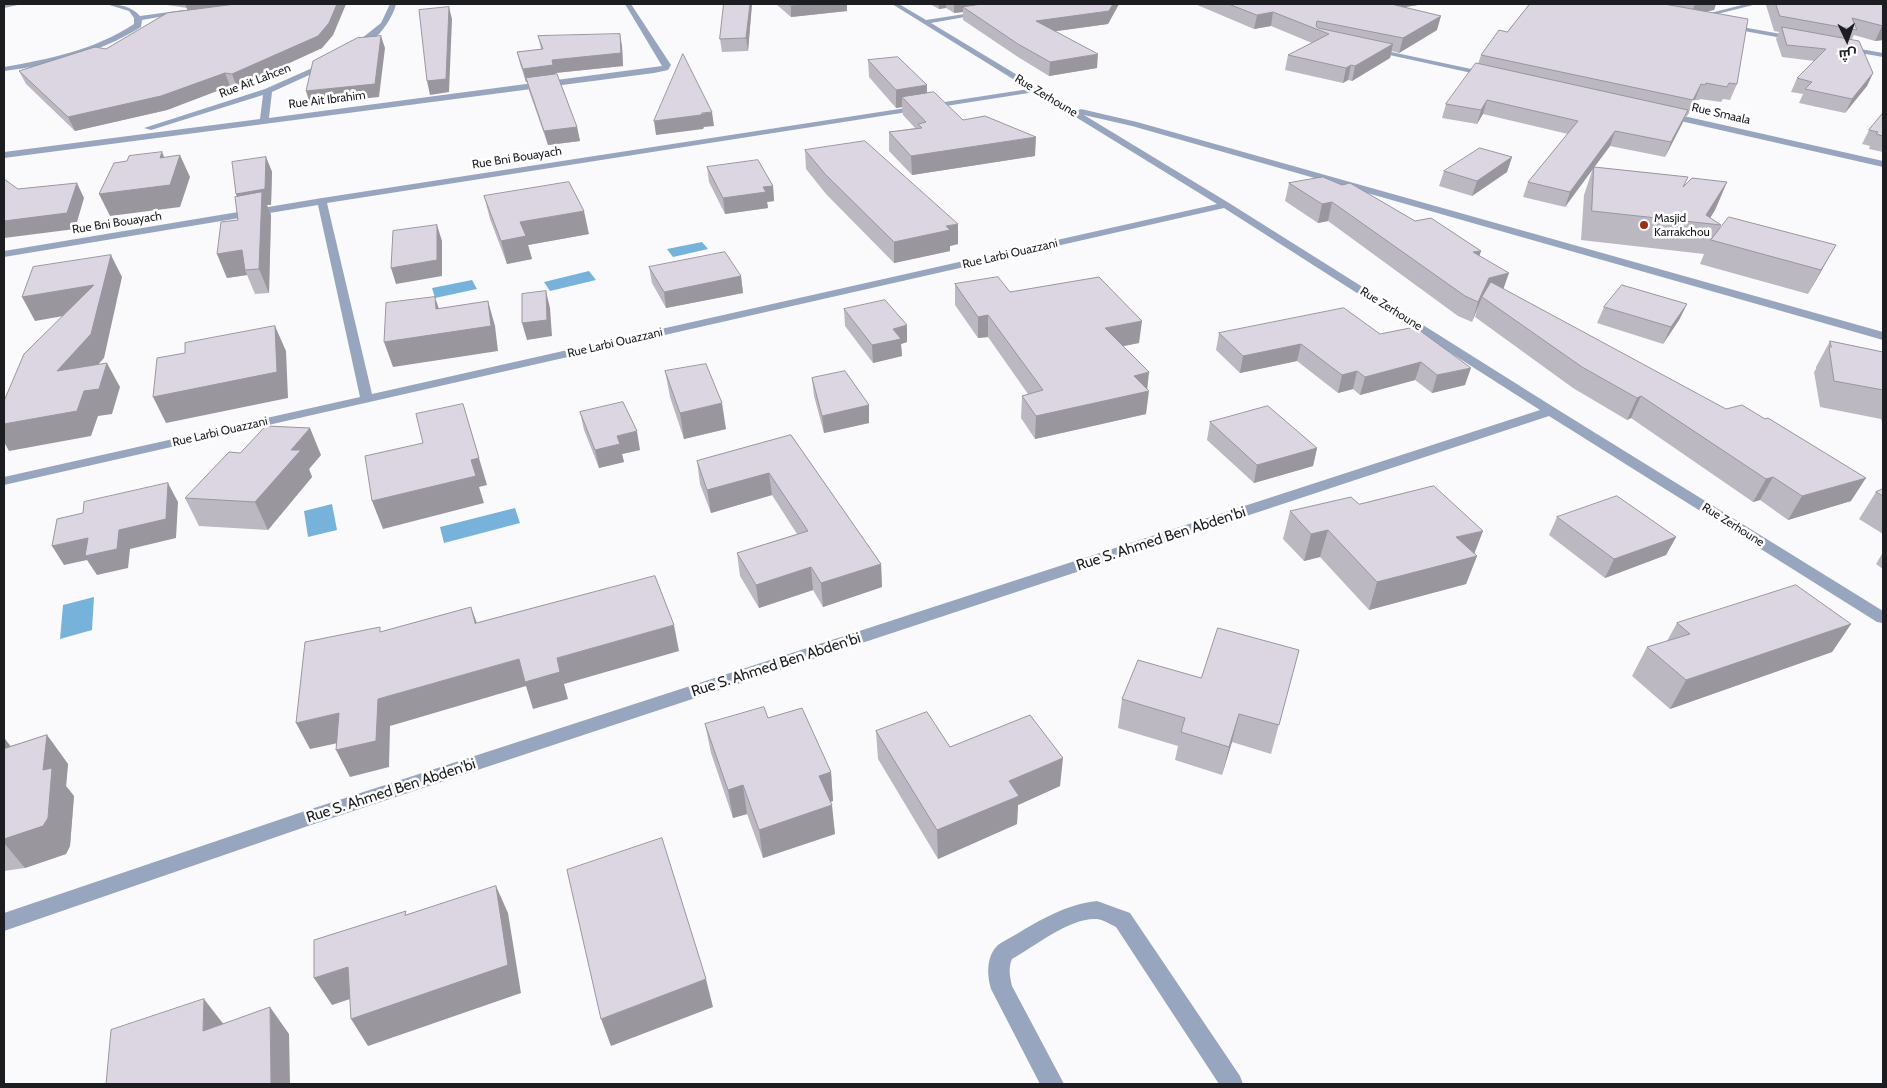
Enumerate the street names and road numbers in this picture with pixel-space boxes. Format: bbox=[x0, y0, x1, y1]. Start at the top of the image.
street label: Rue Ait Lahcen bbox=[217, 61, 293, 101]
street label: Rue Zerhoune bbox=[1012, 72, 1080, 120]
street label: Rue Ait Ibrahim bbox=[288, 88, 366, 112]
street label: Rue Smaala bbox=[1690, 100, 1752, 128]
street label: Rue Bni Bouayach bbox=[471, 144, 563, 172]
street label: Rue Bni Bouayach bbox=[71, 209, 163, 237]
street label: Rue Larbi Ouazzani bbox=[961, 236, 1059, 272]
street label: Rue Zerhoune bbox=[1357, 284, 1425, 334]
street label: Rue Larbi Ouazzani bbox=[566, 325, 664, 361]
street label: Rue Larbi Ouazzani bbox=[171, 414, 269, 450]
street label: Rue Zerhoune bbox=[1699, 500, 1767, 550]
street label: Rue S. Ahmed Ben Abden'bi bbox=[1074, 503, 1248, 575]
street label: Rue S. Ahmed Ben Abden'bi bbox=[689, 629, 863, 701]
street label: Rue S. Ahmed Ben Abden'bi bbox=[304, 755, 478, 827]

